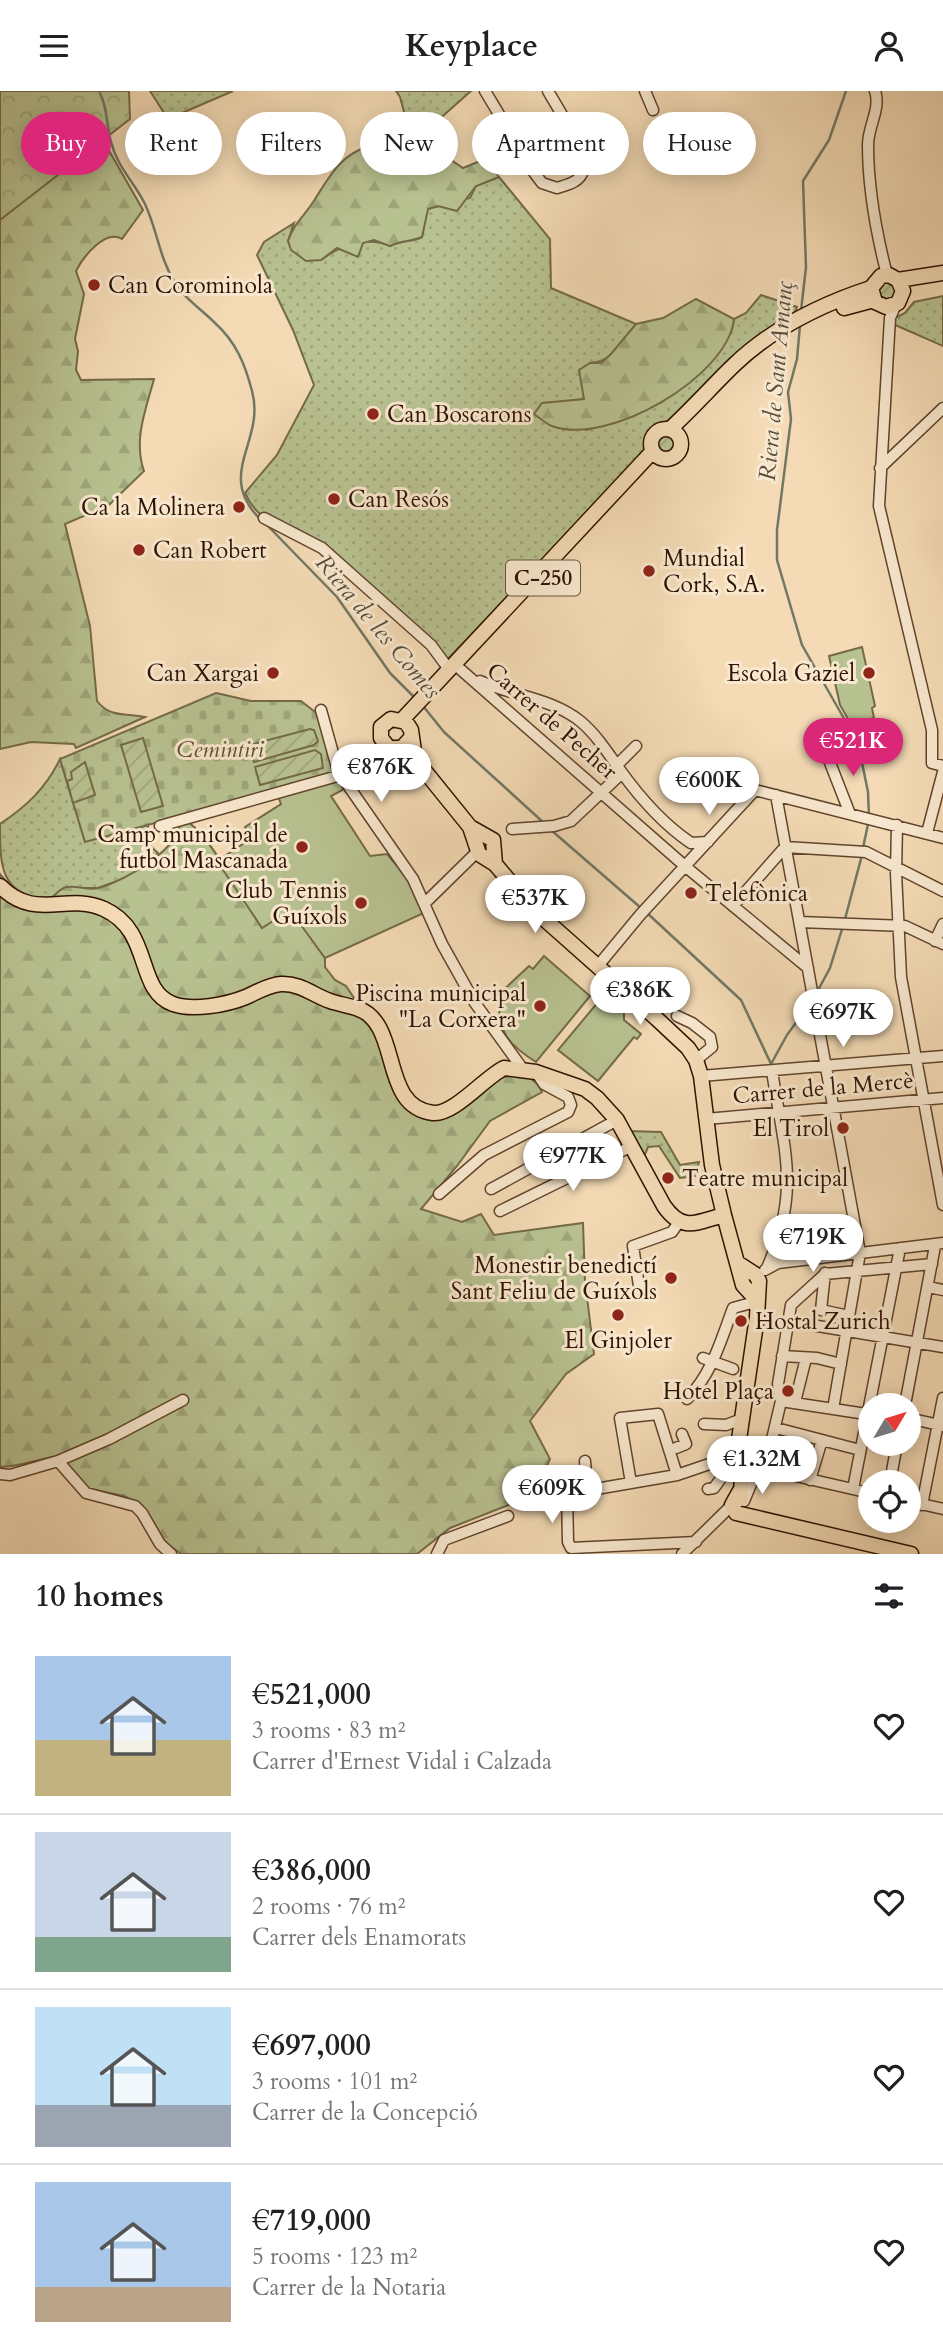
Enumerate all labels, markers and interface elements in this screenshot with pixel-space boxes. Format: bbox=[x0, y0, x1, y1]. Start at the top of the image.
text: Keyplace bbox=[405, 24, 538, 68]
icon: menu bbox=[35, 27, 73, 65]
icon: person bbox=[870, 27, 908, 65]
chip: Buy bbox=[21, 112, 111, 175]
chip: Rent bbox=[125, 112, 222, 175]
chip: Filters bbox=[236, 112, 346, 175]
chip: New bbox=[360, 112, 458, 175]
chip: Apartment bbox=[472, 112, 629, 175]
chip: House bbox=[643, 112, 756, 175]
place label: Can Corominola bbox=[108, 270, 273, 301]
marker: Can Corominola bbox=[86, 277, 102, 293]
water label: Riera de Sant Amanç bbox=[751, 280, 801, 482]
place label: Can Boscarons bbox=[387, 399, 532, 430]
marker: Can Boscarons bbox=[365, 406, 381, 422]
place label: Can Resós bbox=[348, 484, 449, 515]
marker: Can Resós bbox=[326, 491, 342, 507]
place label: Ca la Molinera bbox=[81, 492, 225, 523]
marker: Ca la Molinera bbox=[231, 499, 247, 515]
place label: Can Robert bbox=[153, 535, 267, 566]
marker: Can Robert bbox=[131, 542, 147, 558]
place label: Mundial Cork, S.A. bbox=[663, 543, 765, 600]
water label: Riera de les Comes bbox=[308, 548, 448, 706]
road number: C-250 bbox=[506, 561, 580, 595]
marker: Mundial Cork, S.A. bbox=[641, 563, 657, 579]
street label: Carrer de Pecher bbox=[480, 655, 625, 787]
place label: Can Xargai bbox=[147, 658, 259, 689]
place label: Escola Gaziel bbox=[727, 658, 855, 689]
marker: Can Xargai bbox=[265, 665, 281, 681]
marker: Escola Gaziel bbox=[861, 665, 877, 681]
pin: €521K bbox=[804, 719, 902, 778]
text: €521K bbox=[819, 725, 887, 756]
park label: Cemintiri bbox=[176, 734, 264, 765]
pin: €876K bbox=[332, 745, 430, 804]
text: €876K bbox=[347, 751, 415, 782]
pin: €600K bbox=[660, 757, 758, 817]
text: €600K bbox=[675, 764, 743, 795]
place label: Camp municipal de futbol Mascanada bbox=[97, 819, 288, 876]
marker: Camp municipal de futbol Mascanada bbox=[294, 839, 310, 855]
place label: Club Tennis Guíxols bbox=[225, 875, 347, 932]
pin: €537K bbox=[486, 875, 584, 935]
place label: Telefònica bbox=[705, 878, 808, 909]
text: €537K bbox=[501, 882, 569, 913]
marker: Telefònica bbox=[683, 885, 699, 901]
marker: Club Tennis Guíxols bbox=[353, 895, 369, 911]
pin: €386K bbox=[591, 967, 689, 1027]
text: €386K bbox=[606, 974, 674, 1005]
place label: Piscina municipal "La Corxera" bbox=[355, 978, 526, 1035]
pin: €697K bbox=[794, 989, 892, 1049]
text: €697K bbox=[809, 996, 877, 1027]
marker: Piscina municipal "La Corxera" bbox=[532, 998, 548, 1014]
street label: Carrer de la Mercè bbox=[731, 1065, 915, 1111]
place label: El Tirol bbox=[753, 1113, 829, 1144]
marker: El Tirol bbox=[835, 1120, 851, 1136]
pin: €977K bbox=[524, 1133, 622, 1193]
text: €977K bbox=[539, 1140, 607, 1171]
place label: Teatre municipal bbox=[682, 1163, 848, 1194]
marker: Teatre municipal bbox=[660, 1170, 676, 1186]
pin: €719K bbox=[764, 1215, 862, 1274]
text: €719K bbox=[779, 1221, 847, 1252]
place label: Monestir benedictí Sant Feliu de Guíxols bbox=[451, 1250, 657, 1307]
marker: Monestir benedictí Sant Feliu de Guíxols bbox=[663, 1270, 679, 1286]
place label: Hostal Zurich bbox=[755, 1306, 891, 1337]
marker: El Ginjoler bbox=[610, 1307, 626, 1323]
marker: Hostal Zurich bbox=[733, 1313, 749, 1329]
place label: El Ginjoler bbox=[564, 1325, 672, 1356]
place label: Hotel Plaça bbox=[663, 1376, 774, 1407]
marker: Hotel Plaça bbox=[780, 1383, 796, 1399]
north arrow bbox=[858, 1393, 920, 1456]
map controls bbox=[858, 1393, 921, 1533]
pin: €1.32M bbox=[705, 1437, 819, 1496]
text: €1.32M bbox=[723, 1443, 801, 1474]
pin: €609K bbox=[503, 1465, 601, 1525]
button: locate bbox=[858, 1470, 921, 1533]
text: €609K bbox=[518, 1472, 586, 1503]
text: 10 homes bbox=[35, 1576, 164, 1617]
icon: filters bbox=[870, 1577, 908, 1615]
text: €521,000 bbox=[252, 1674, 371, 1715]
icon: home bbox=[91, 1684, 175, 1768]
icon: heart bbox=[870, 1707, 908, 1745]
text: 3 rooms · 83 m² bbox=[252, 1715, 405, 1746]
text: Carrer d'Ernest Vidal i Calzada bbox=[252, 1746, 552, 1777]
text: €386,000 bbox=[252, 1850, 371, 1891]
icon: home bbox=[91, 1860, 175, 1944]
icon: heart bbox=[870, 1883, 908, 1921]
text: 2 rooms · 76 m² bbox=[252, 1891, 405, 1922]
text: Carrer dels Enamorats bbox=[252, 1922, 466, 1953]
text: €697,000 bbox=[252, 2025, 371, 2066]
icon: home bbox=[91, 2035, 175, 2119]
icon: heart bbox=[870, 2058, 908, 2096]
text: 3 rooms · 101 m² bbox=[252, 2066, 417, 2097]
text: Carrer de la Concepció bbox=[252, 2097, 478, 2128]
text: €719,000 bbox=[252, 2200, 371, 2241]
icon: home bbox=[91, 2210, 175, 2294]
icon: heart bbox=[870, 2233, 908, 2271]
text: 5 rooms · 123 m² bbox=[252, 2241, 417, 2272]
text: Carrer de la Notaria bbox=[252, 2272, 446, 2303]

